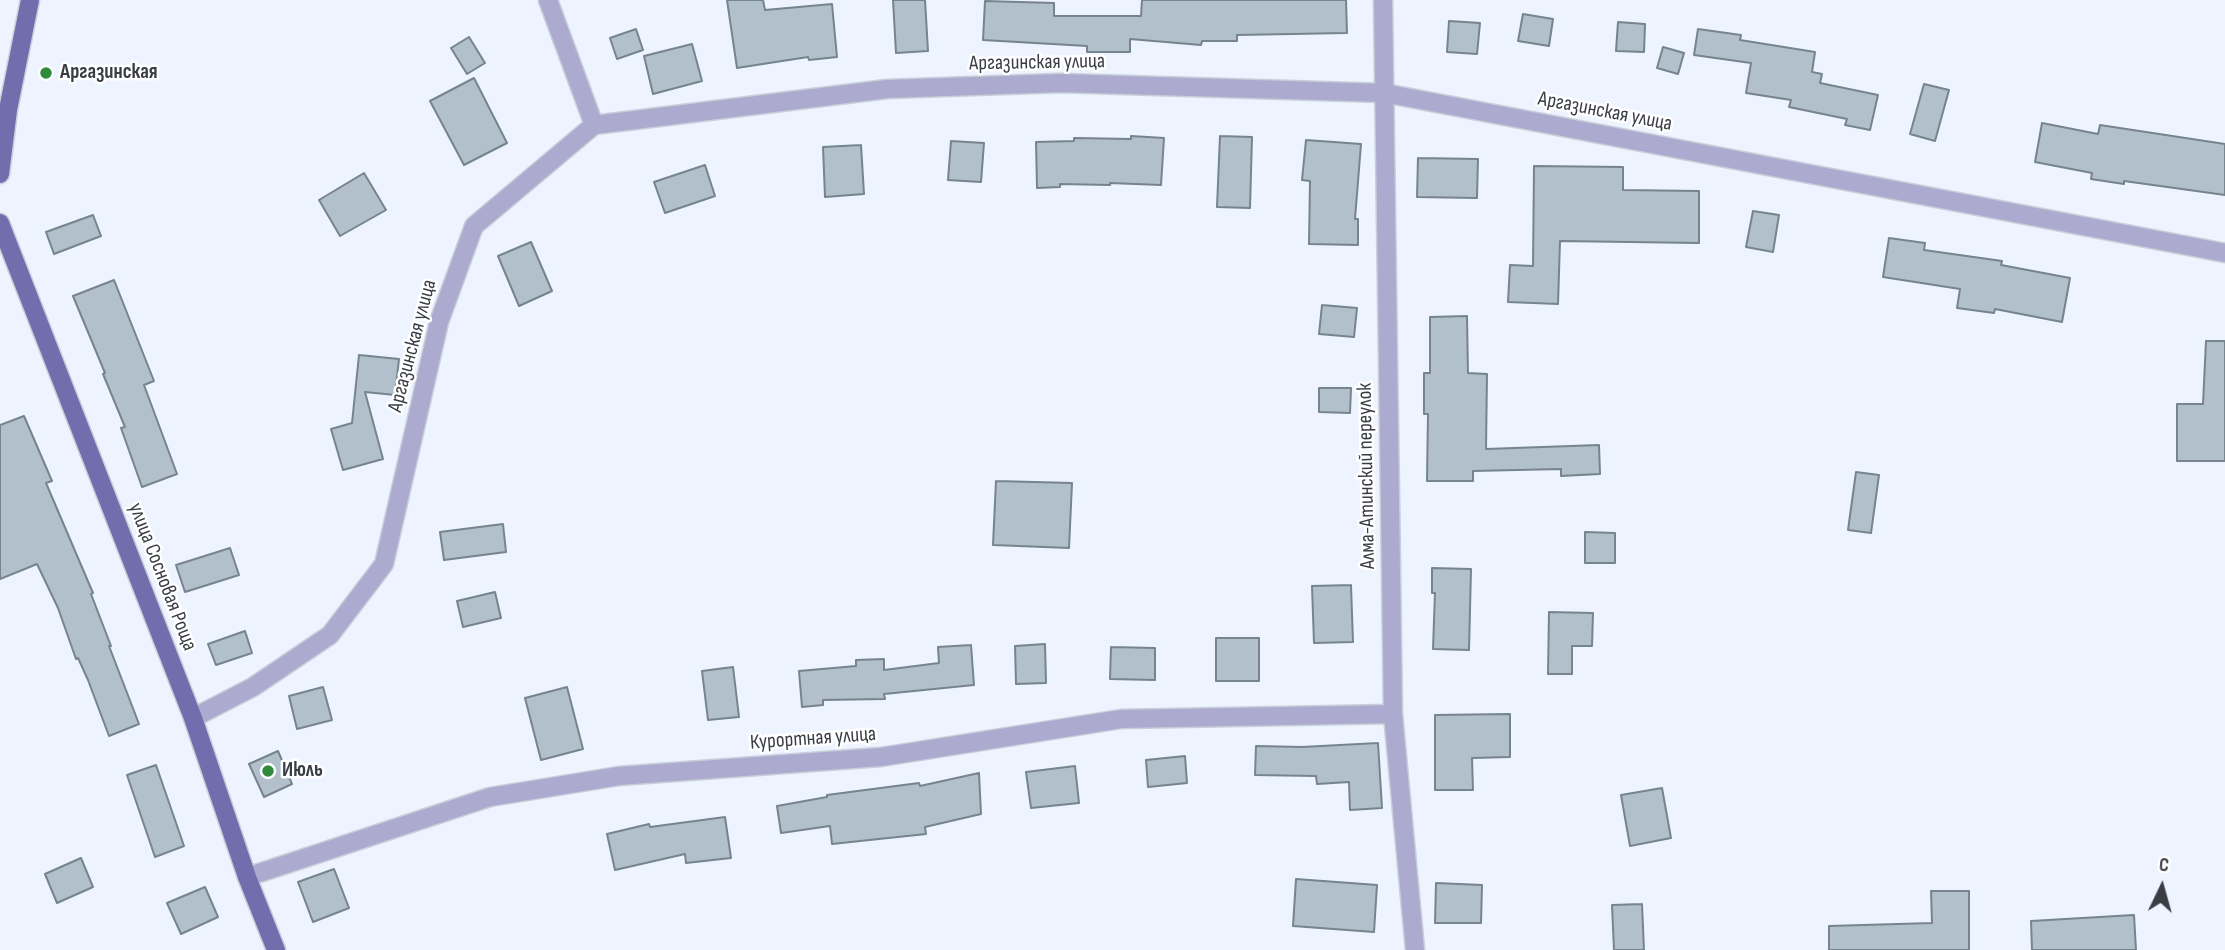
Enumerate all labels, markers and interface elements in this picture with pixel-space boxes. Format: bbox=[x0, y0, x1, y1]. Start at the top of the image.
street label: Аргазинская улица bbox=[969, 49, 1105, 77]
place label: Аргазинская bbox=[60, 60, 158, 86]
marker: Аргазинская bbox=[38, 65, 54, 81]
street label: Аргазинская улица bbox=[1536, 87, 1674, 137]
street label: Аргазинская улица bbox=[383, 277, 443, 415]
street label: Алма-Атинский переулок bbox=[1353, 383, 1381, 569]
street label: улица Сосновая Роща bbox=[122, 500, 202, 654]
street label: Курортная улица bbox=[749, 722, 877, 756]
place label: Июль bbox=[282, 758, 323, 784]
marker: Июль bbox=[260, 763, 276, 779]
north arrow bbox=[2127, 852, 2197, 922]
text: С bbox=[2158, 854, 2170, 877]

